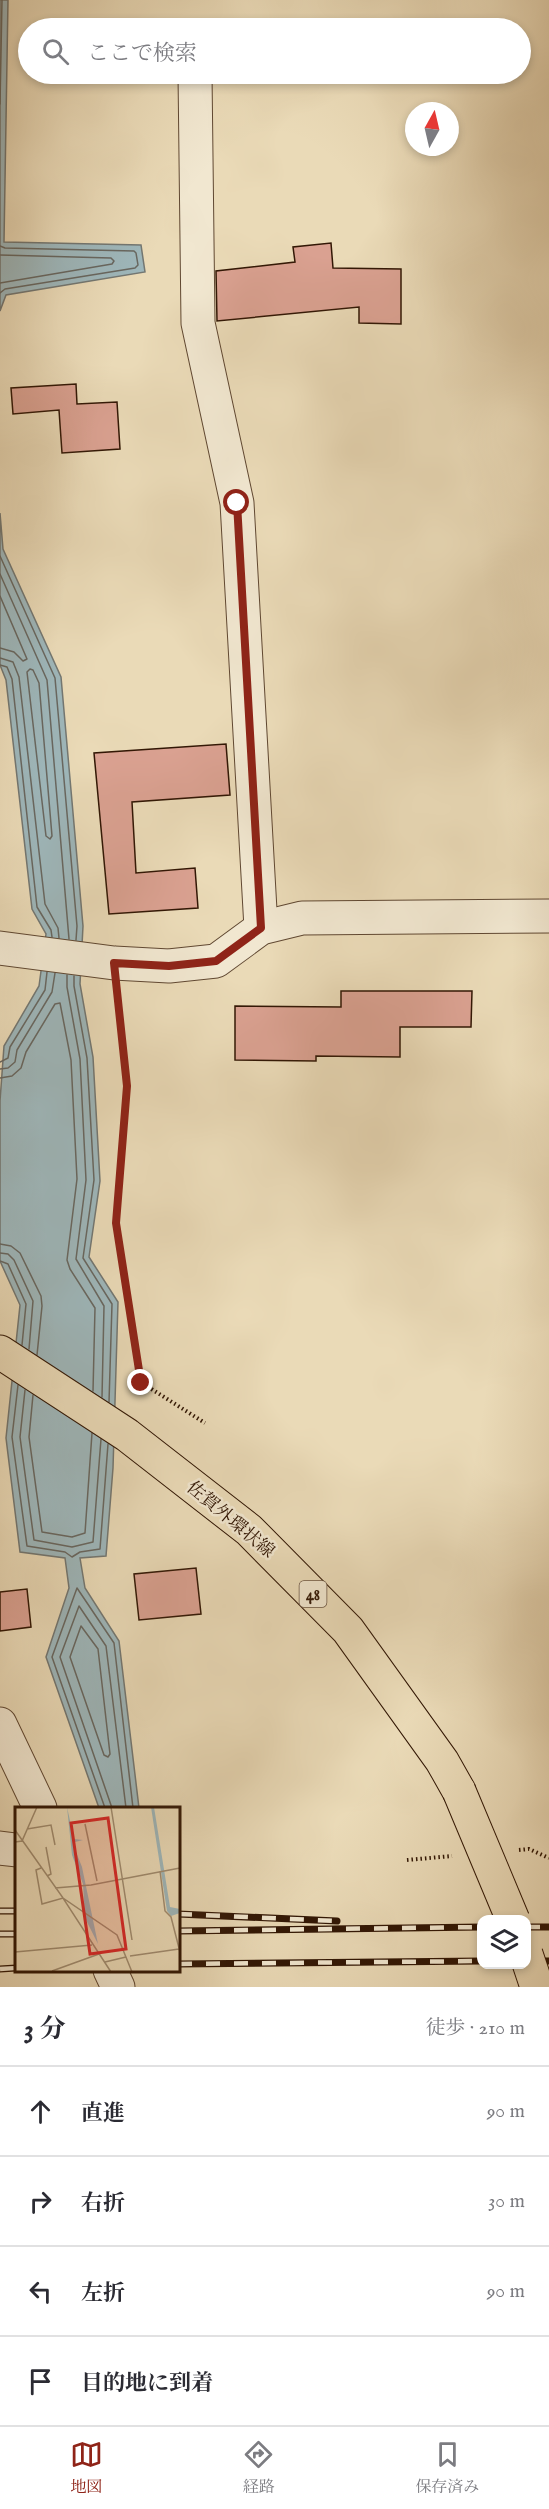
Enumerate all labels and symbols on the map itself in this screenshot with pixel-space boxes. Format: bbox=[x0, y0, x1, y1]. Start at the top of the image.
north arrow bbox=[405, 102, 459, 156]
route start bbox=[223, 489, 249, 515]
route end bbox=[127, 1369, 153, 1395]
street label: 佐賀外環状線 bbox=[181, 1477, 279, 1564]
road number: 48 bbox=[300, 1581, 326, 1607]
inset map bbox=[15, 1807, 180, 1972]

